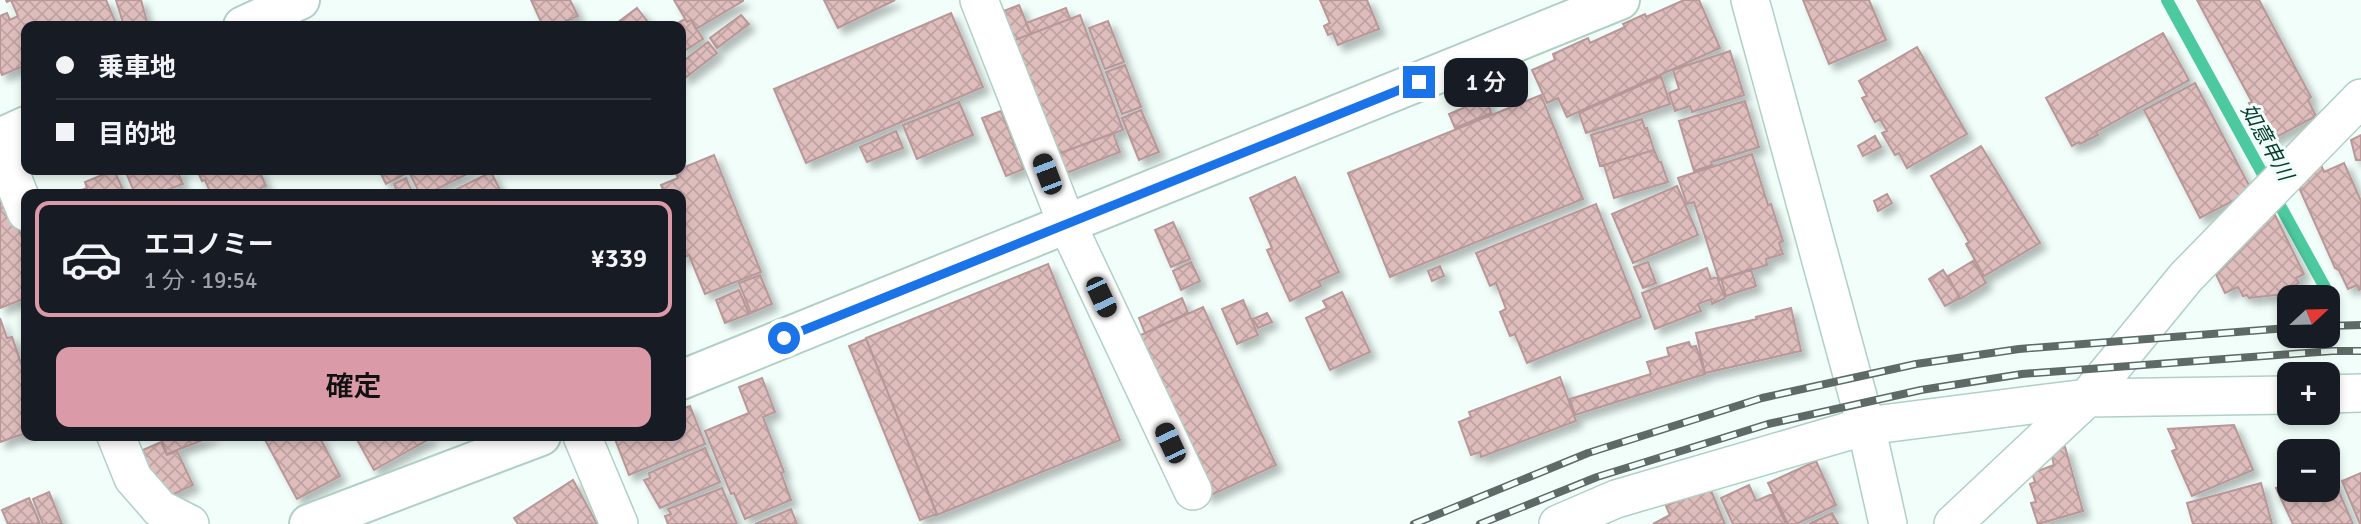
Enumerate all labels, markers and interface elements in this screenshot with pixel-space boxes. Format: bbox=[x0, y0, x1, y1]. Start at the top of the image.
text: 乗車地 bbox=[98, 52, 176, 84]
callout: 1 分 bbox=[1444, 57, 1528, 106]
route end bbox=[1403, 66, 1435, 98]
text: 1 分 bbox=[1466, 68, 1506, 97]
water label: 如意申川 bbox=[2235, 99, 2300, 187]
text: 目的地 bbox=[98, 119, 176, 151]
car bbox=[1030, 151, 1065, 197]
icon: car bbox=[60, 228, 123, 291]
text: エコノミー bbox=[144, 229, 274, 261]
text: ¥339 bbox=[591, 243, 647, 275]
text: 1 分 · 19:54 bbox=[144, 266, 257, 295]
car bbox=[1083, 274, 1120, 320]
north arrow bbox=[2277, 285, 2340, 348]
map controls bbox=[2277, 285, 2340, 502]
route start bbox=[768, 322, 800, 354]
button: 確定 bbox=[56, 347, 651, 427]
button: + bbox=[2277, 362, 2340, 425]
car bbox=[1152, 420, 1189, 466]
button: − bbox=[2277, 439, 2340, 502]

